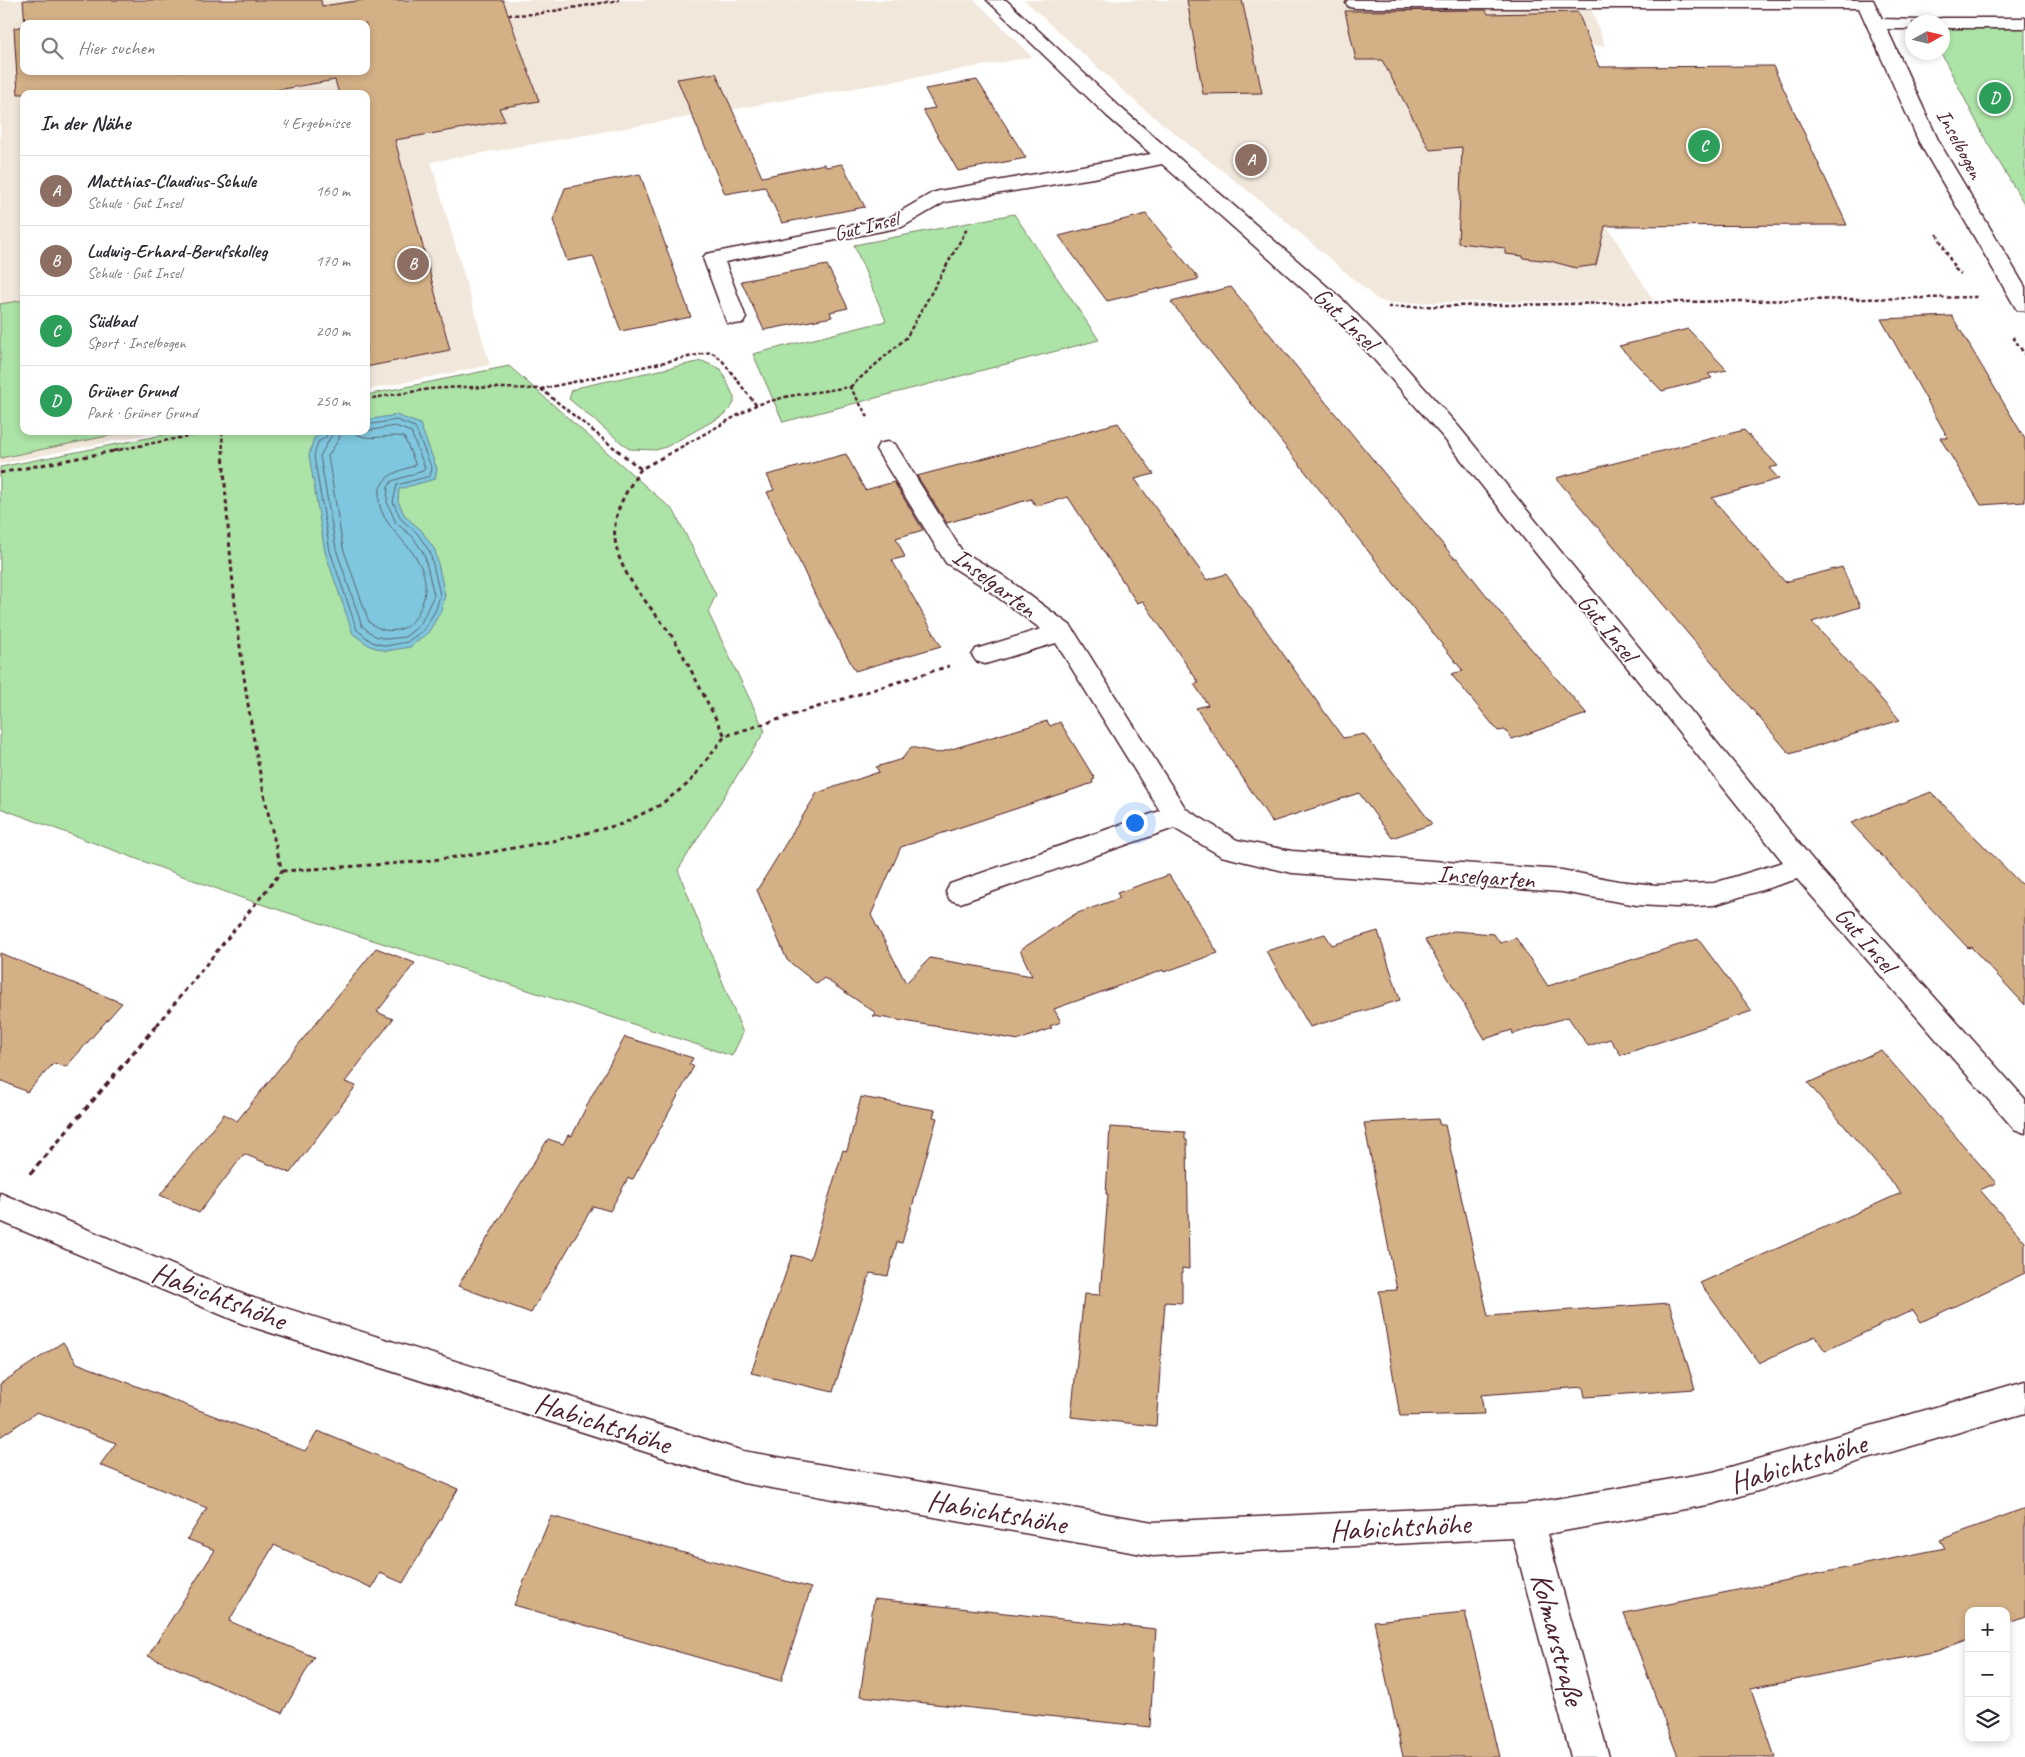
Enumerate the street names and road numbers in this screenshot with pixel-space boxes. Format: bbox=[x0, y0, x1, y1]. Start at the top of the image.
street label: Inselbogen bbox=[1931, 105, 1990, 185]
street label: Gut Insel bbox=[831, 205, 904, 247]
street label: Gut Insel bbox=[1306, 280, 1388, 361]
street label: Inselgarten bbox=[946, 541, 1044, 625]
street label: Gut Insel bbox=[1570, 587, 1647, 672]
street label: Inselgarten bbox=[1436, 858, 1536, 896]
street label: Gut Insel bbox=[1828, 900, 1906, 983]
street label: Habichtshöhe bbox=[146, 1253, 294, 1340]
street label: Habichtshöhe bbox=[530, 1383, 678, 1464]
street label: Habichtshöhe bbox=[1725, 1424, 1873, 1502]
street label: Habichtshöhe bbox=[924, 1481, 1072, 1543]
street label: Habichtshöhe bbox=[1329, 1504, 1474, 1550]
street label: Kolmarstraße bbox=[1522, 1569, 1594, 1711]

